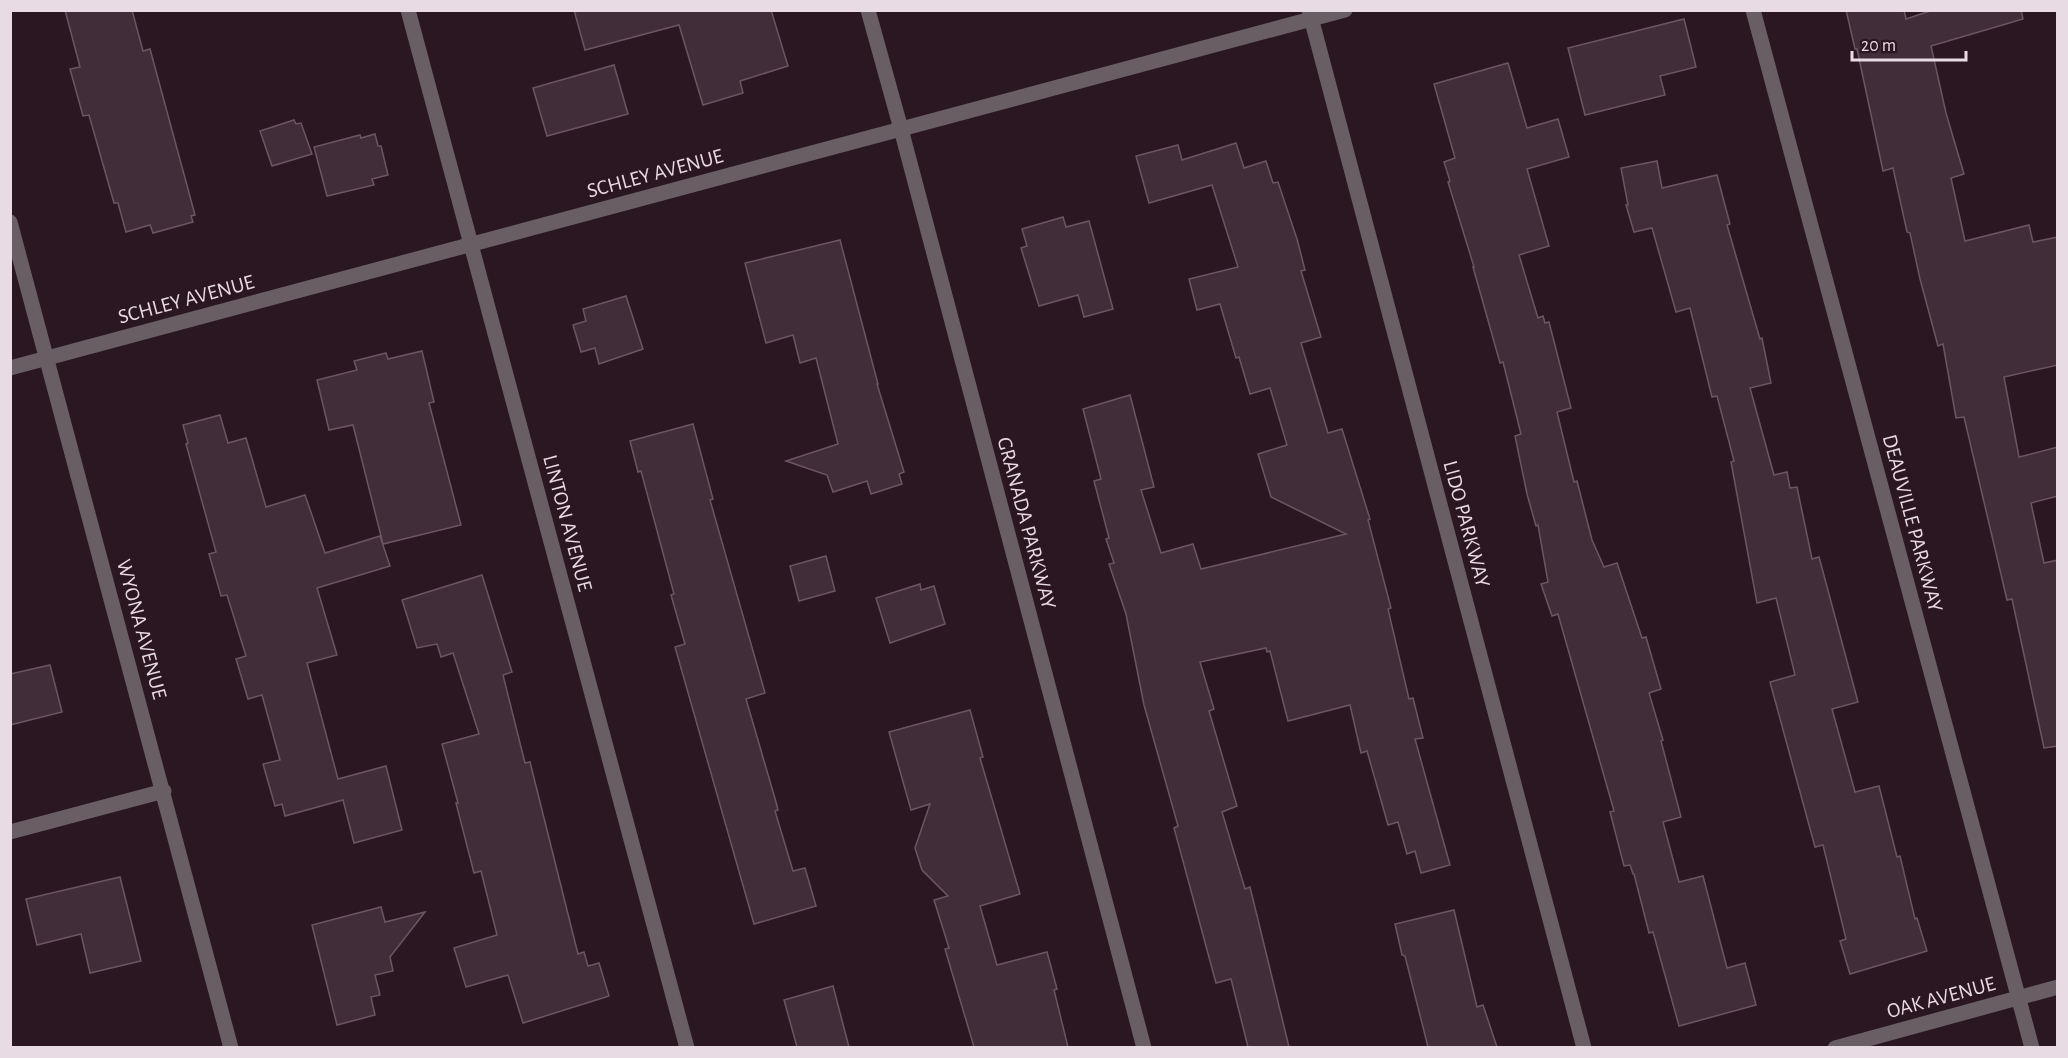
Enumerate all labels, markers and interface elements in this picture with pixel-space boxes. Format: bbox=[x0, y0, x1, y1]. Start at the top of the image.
scale bar bbox=[1852, 24, 1966, 62]
text: 20 m bbox=[1861, 37, 1896, 55]
street label: SCHLEY AVENUE bbox=[585, 145, 725, 202]
street label: SCHLEY AVENUE bbox=[116, 271, 256, 328]
street label: DEAUVILLE PARKWAY bbox=[1879, 432, 1946, 614]
street label: GRANADA PARKWAY bbox=[993, 435, 1060, 612]
street label: LINTON AVENUE bbox=[539, 453, 596, 594]
street label: LIDO PARKWAY bbox=[1440, 458, 1494, 590]
street label: WYONA AVENUE bbox=[113, 557, 170, 701]
street label: OAK AVENUE bbox=[1885, 973, 1998, 1022]

